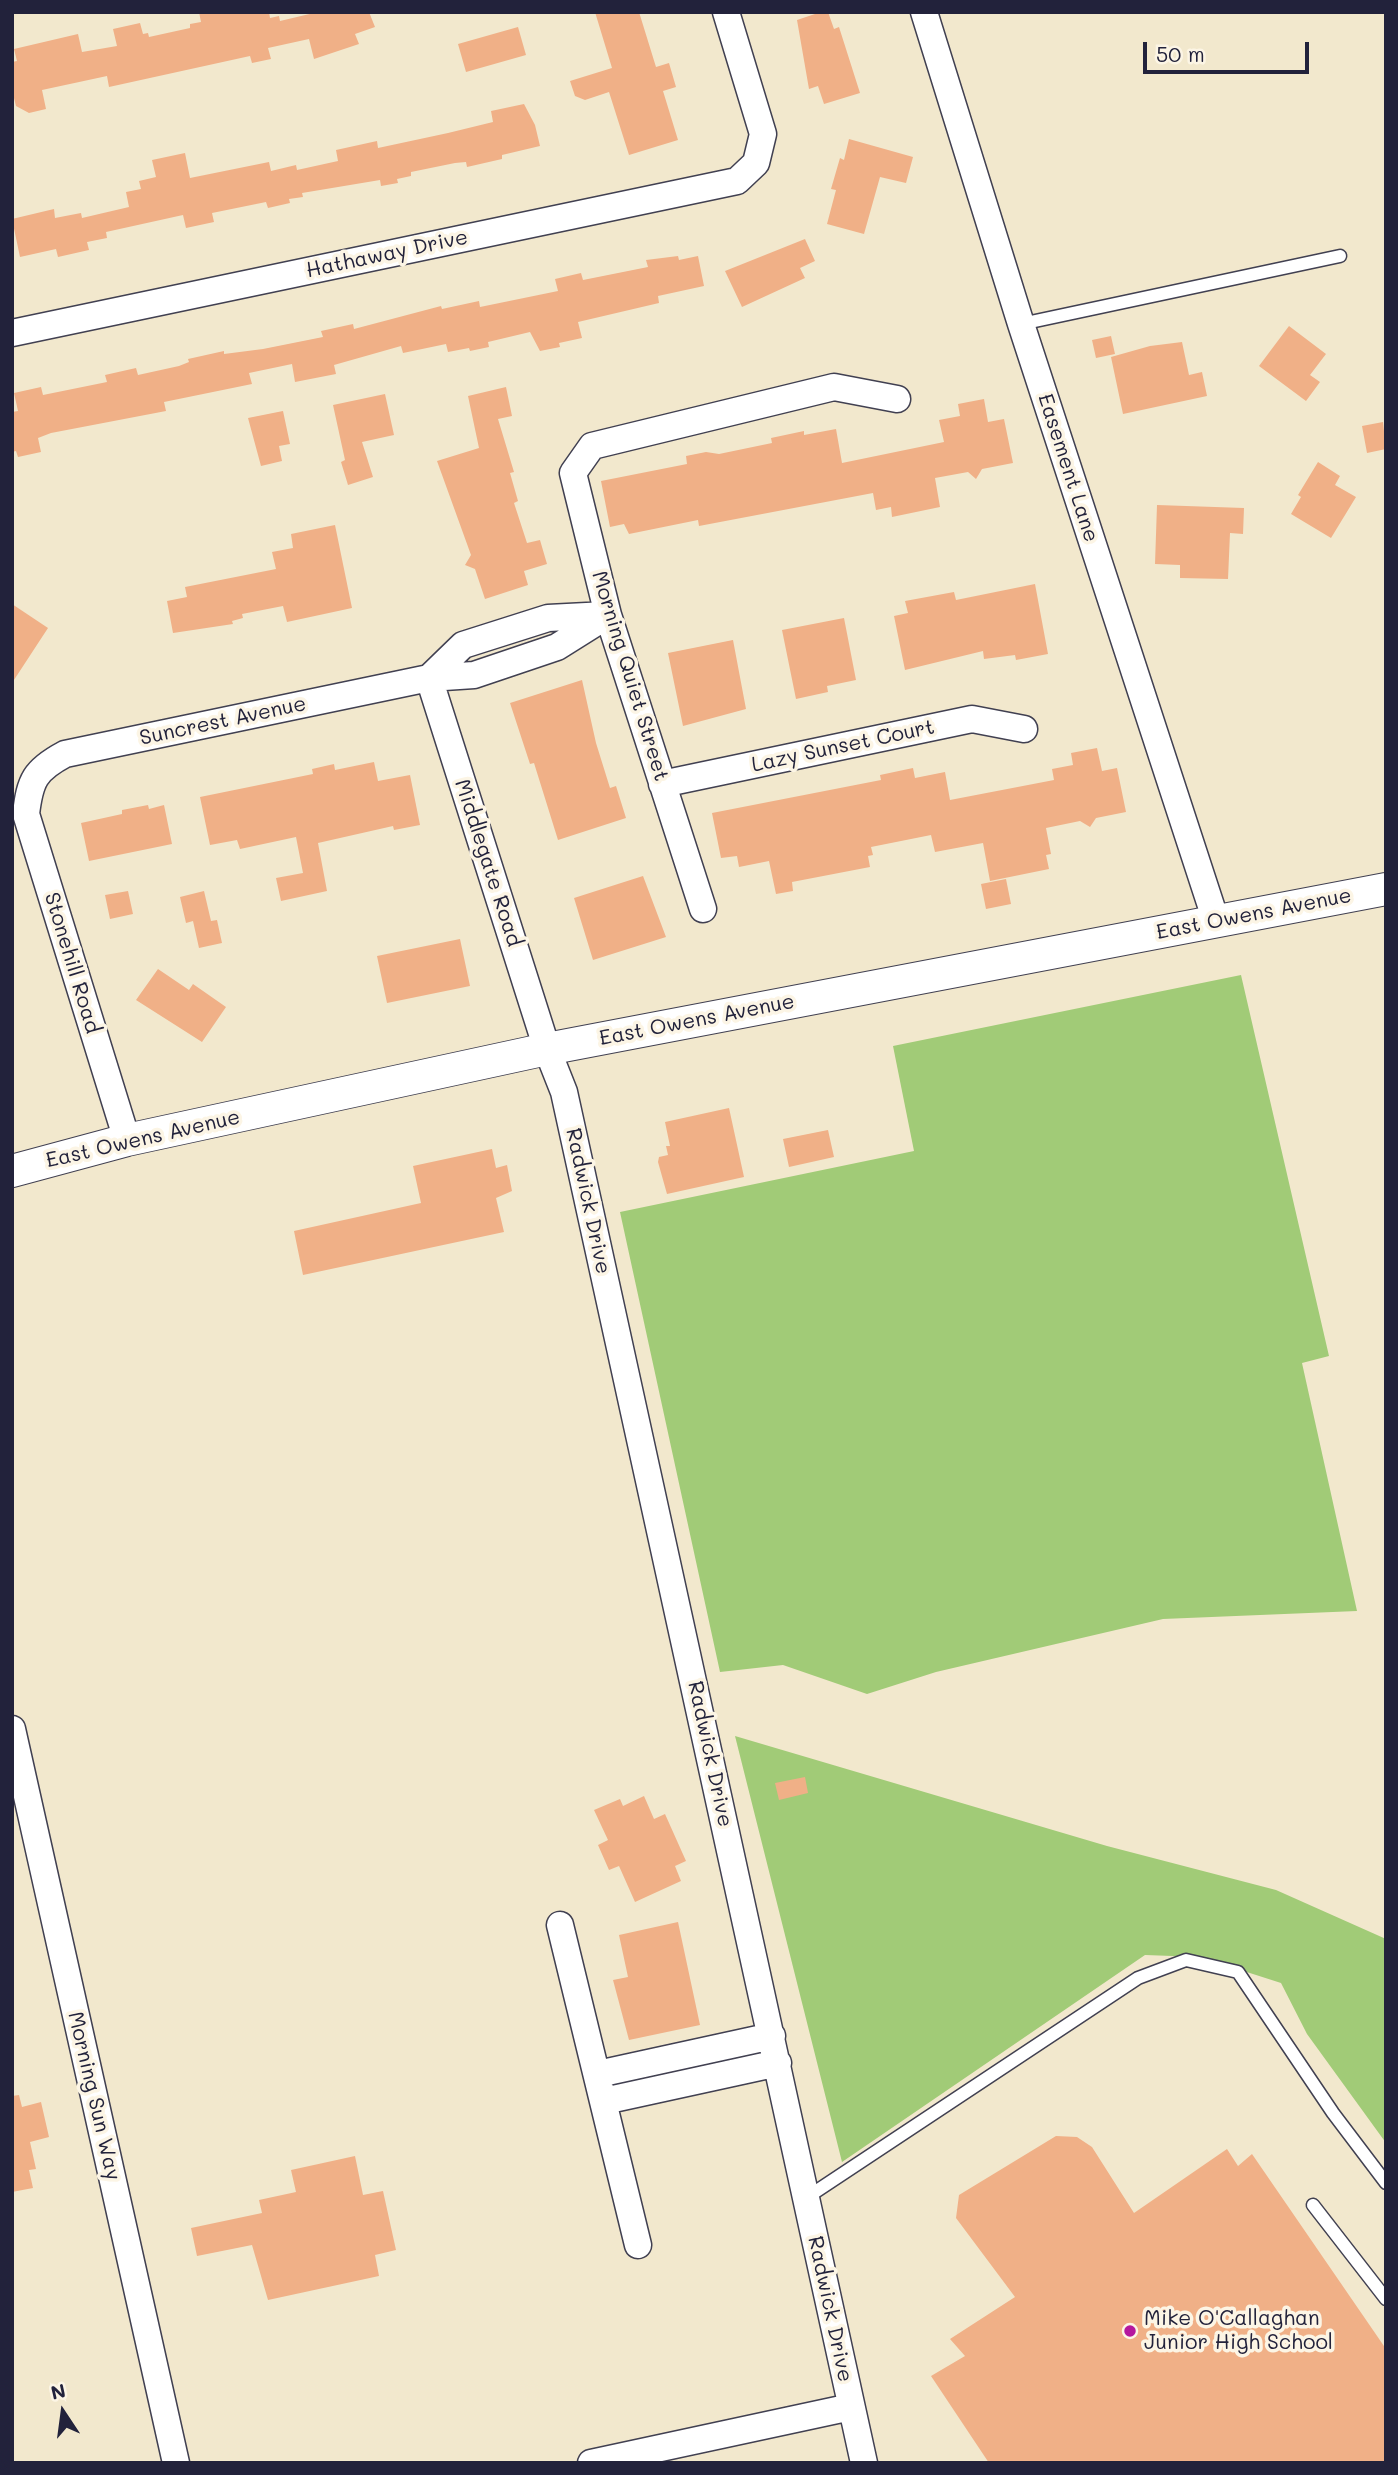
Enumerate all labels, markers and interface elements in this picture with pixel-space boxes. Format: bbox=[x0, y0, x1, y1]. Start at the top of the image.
scale bar bbox=[1146, 28, 1312, 72]
text: 50 m bbox=[1156, 40, 1205, 67]
street label: Hathaway Drive bbox=[304, 225, 470, 283]
street label: Easement Lane bbox=[1032, 391, 1104, 545]
street label: Morning Quiet Street bbox=[586, 568, 674, 784]
street label: Suncrest Avenue bbox=[137, 691, 309, 751]
street label: Lazy Sunset Court bbox=[749, 714, 937, 778]
street label: Middlegate Road bbox=[449, 776, 527, 950]
street label: East Owens Avenue bbox=[1154, 883, 1354, 945]
street label: Stonehill Road bbox=[39, 890, 105, 1036]
street label: East Owens Avenue bbox=[597, 989, 797, 1051]
street label: East Owens Avenue bbox=[43, 1104, 243, 1174]
street label: Radwick Drive bbox=[560, 1126, 616, 1276]
street label: Radwick Drive bbox=[682, 1679, 738, 1829]
street label: Morning Sun Way bbox=[62, 2009, 126, 2183]
street label: Radwick Drive bbox=[802, 2234, 858, 2384]
place label: Mike O'Callaghan Junior High School bbox=[1144, 2306, 1333, 2356]
marker: Mike O'Callaghan Junior High School bbox=[1122, 2323, 1138, 2339]
north arrow bbox=[28, 2377, 98, 2447]
text: N bbox=[48, 2377, 68, 2405]

